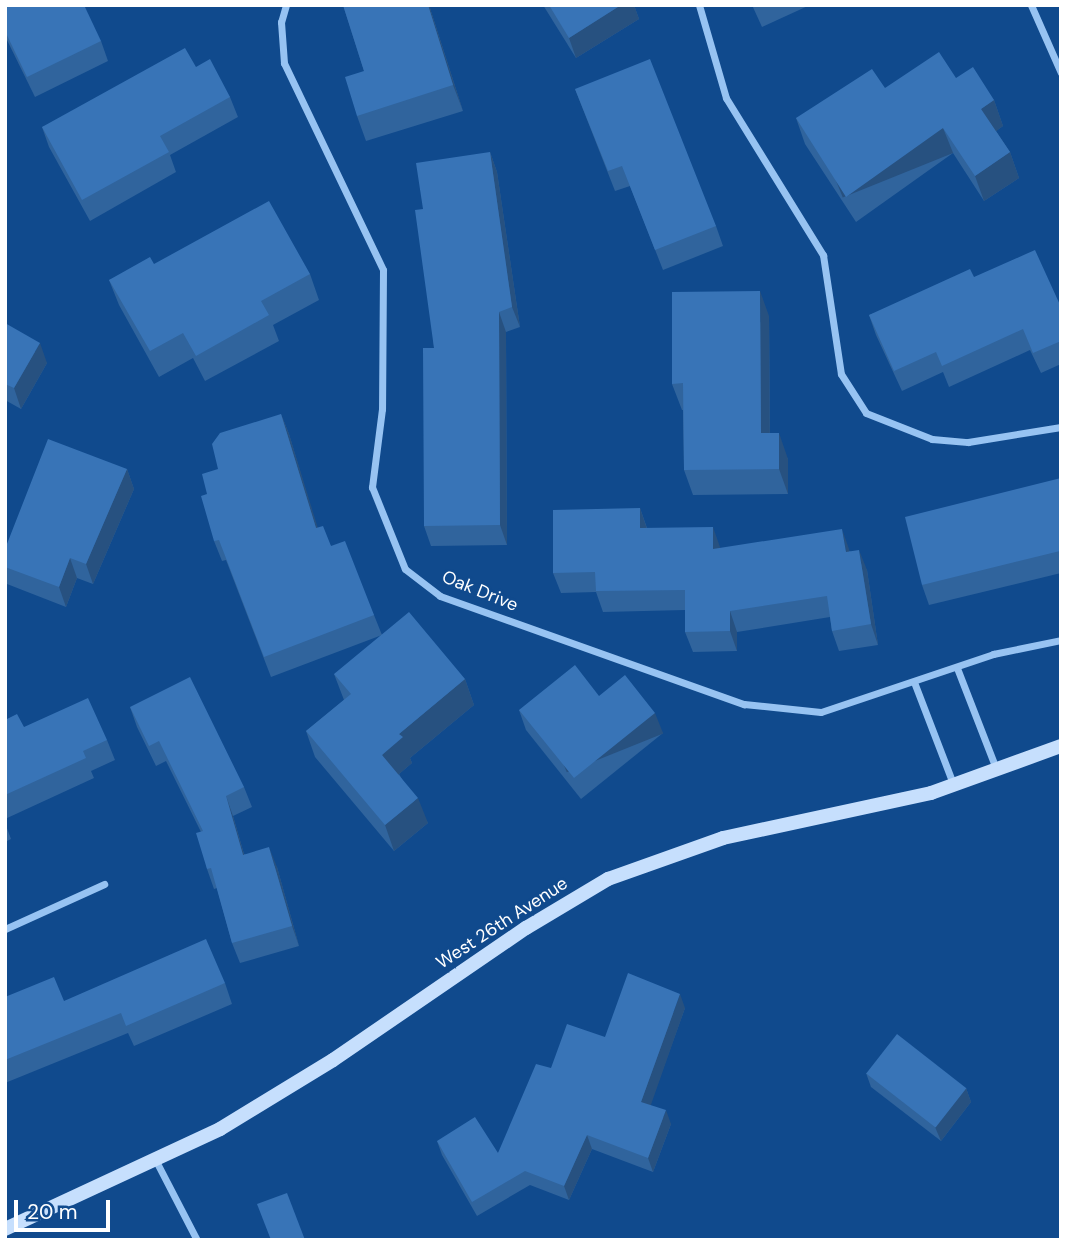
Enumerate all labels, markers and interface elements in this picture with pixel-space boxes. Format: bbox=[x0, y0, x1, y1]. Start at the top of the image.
street label: Oak Drive bbox=[439, 566, 521, 616]
street label: West 26th Avenue bbox=[432, 872, 572, 974]
scale bar bbox=[18, 1186, 114, 1230]
text: 20 m bbox=[27, 1198, 78, 1226]

